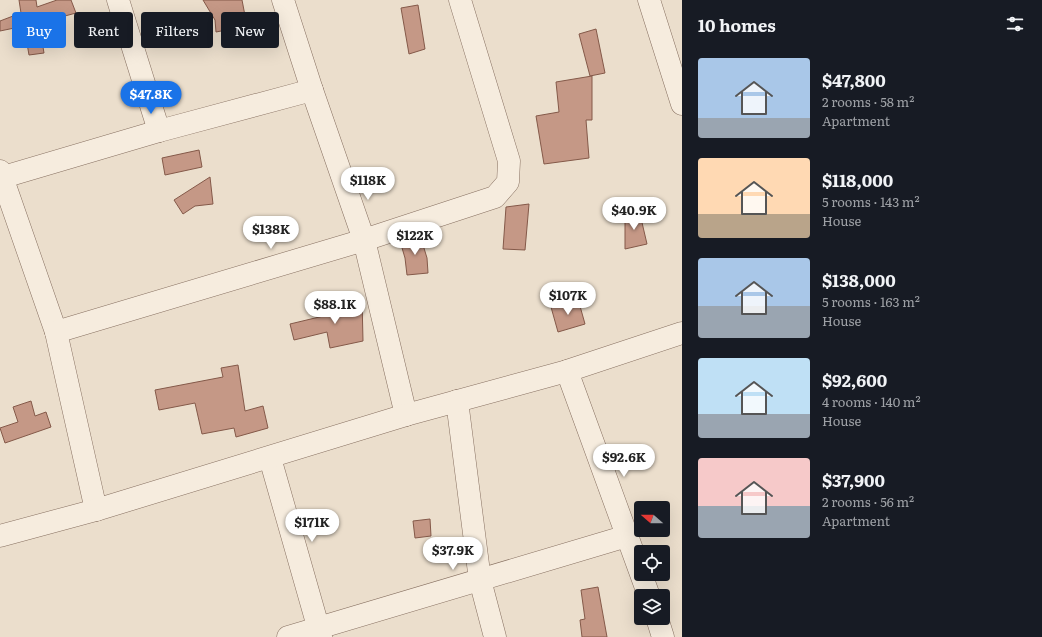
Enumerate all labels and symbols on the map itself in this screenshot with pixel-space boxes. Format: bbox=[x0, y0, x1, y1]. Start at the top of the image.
pin: $47.8K bbox=[118, 81, 184, 115]
pin: $118K bbox=[340, 167, 396, 201]
pin: $40.9K bbox=[601, 197, 667, 231]
pin: $138K bbox=[243, 216, 299, 250]
pin: $122K bbox=[387, 222, 443, 256]
pin: $107K bbox=[540, 282, 596, 316]
pin: $88.1K bbox=[302, 291, 368, 325]
pin: $92.6K bbox=[591, 444, 657, 478]
north arrow bbox=[634, 501, 670, 537]
pin: $171K bbox=[284, 509, 340, 543]
pin: $37.9K bbox=[420, 537, 486, 571]

